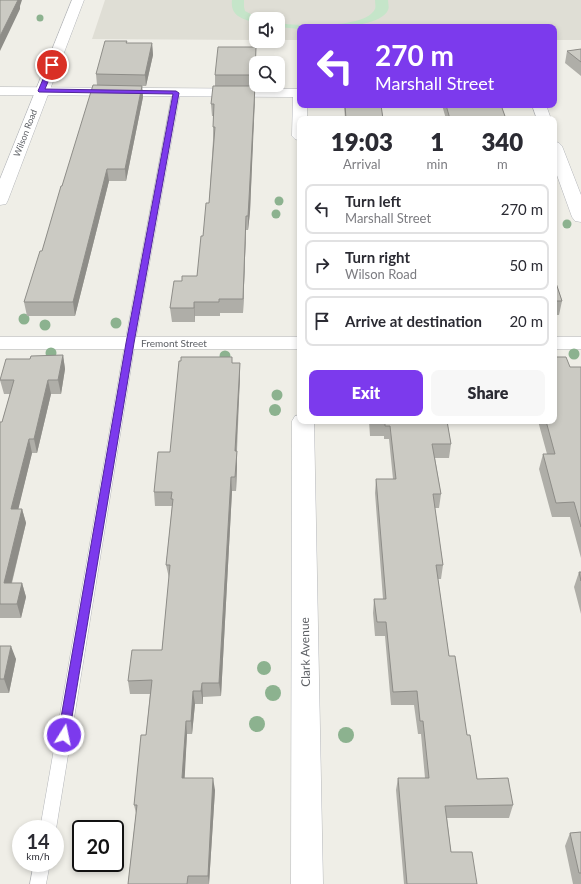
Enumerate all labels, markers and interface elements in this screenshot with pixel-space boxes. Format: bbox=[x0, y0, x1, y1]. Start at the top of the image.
map controls bbox=[249, 12, 285, 92]
button: sound bbox=[249, 12, 285, 48]
text: 270 m bbox=[375, 38, 454, 72]
icon: left bbox=[309, 40, 361, 92]
pin bbox=[35, 48, 69, 82]
icon: arrive bbox=[41, 54, 63, 76]
button: search bbox=[249, 56, 285, 92]
text: Marshall Street bbox=[375, 72, 494, 94]
street label: Wilson Road bbox=[11, 108, 39, 158]
text: 19:03 bbox=[331, 127, 393, 156]
text: 1 bbox=[430, 127, 444, 156]
text: 340 bbox=[481, 127, 523, 156]
text: Arrival bbox=[343, 156, 381, 172]
text: min bbox=[427, 156, 448, 172]
text: m bbox=[497, 156, 508, 172]
text: Turn left bbox=[345, 192, 401, 210]
icon: left bbox=[311, 198, 333, 220]
text: 270 m bbox=[501, 200, 543, 218]
text: Marshall Street bbox=[345, 210, 431, 226]
text: Turn right bbox=[345, 248, 410, 266]
icon: right bbox=[311, 254, 333, 276]
text: 50 m bbox=[509, 256, 543, 274]
text: Wilson Road bbox=[345, 266, 417, 282]
icon: arrive bbox=[311, 310, 333, 332]
text: Arrive at destination bbox=[345, 312, 482, 330]
text: 20 m bbox=[509, 312, 543, 330]
street label: Fremont Street bbox=[141, 337, 207, 349]
button: Exit bbox=[309, 370, 423, 416]
button: Share bbox=[431, 370, 545, 416]
street label: Clark Avenue bbox=[297, 617, 313, 687]
position arrow bbox=[43, 714, 85, 756]
speed limit sign: 20 bbox=[72, 820, 124, 872]
text: 14 bbox=[26, 829, 50, 853]
text: km/h bbox=[26, 850, 50, 862]

